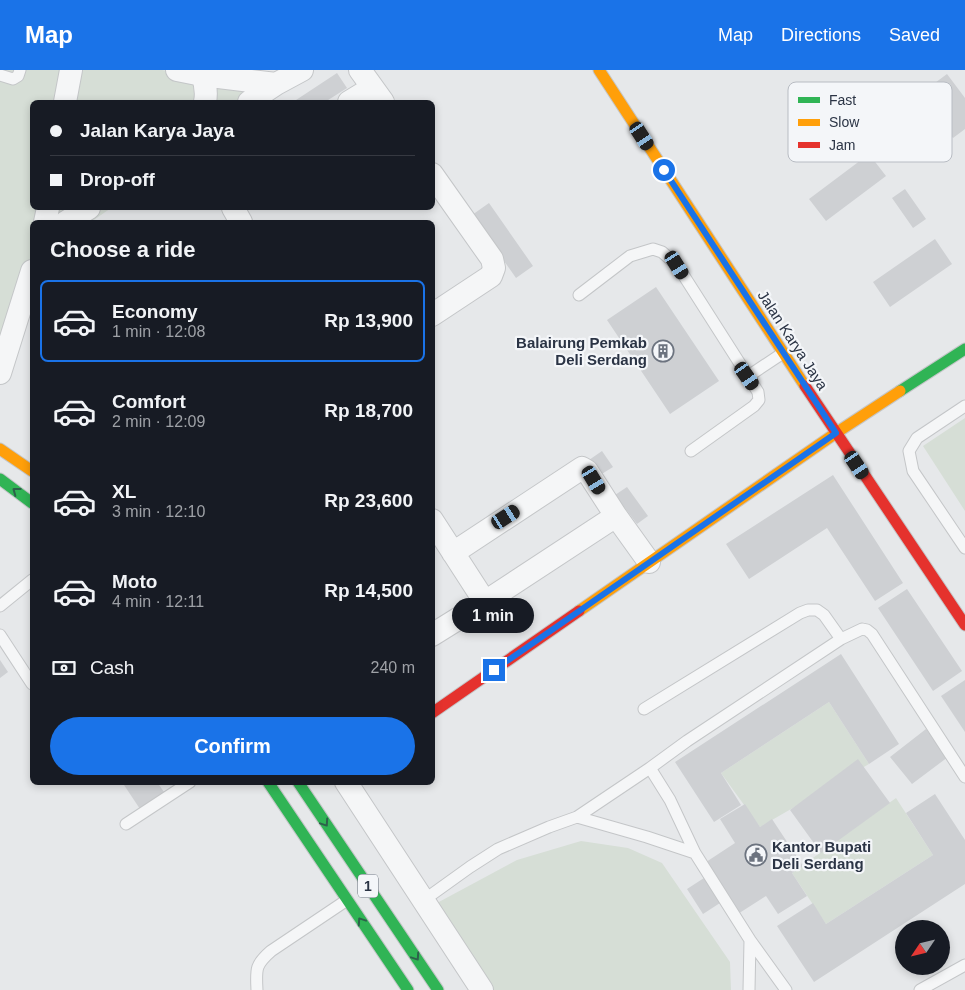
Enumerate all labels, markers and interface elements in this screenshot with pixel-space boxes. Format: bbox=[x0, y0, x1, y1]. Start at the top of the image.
text: Map bbox=[25, 21, 73, 48]
text: Map bbox=[718, 25, 753, 45]
text: Directions bbox=[781, 25, 861, 45]
text: Saved bbox=[889, 25, 940, 45]
legend bbox=[788, 82, 952, 162]
text: Fast bbox=[829, 92, 856, 108]
text: Slow bbox=[829, 114, 860, 130]
car bbox=[627, 119, 656, 153]
text: Jalan Karya Jaya bbox=[80, 120, 234, 141]
text: Jam bbox=[829, 137, 855, 153]
route start bbox=[653, 159, 675, 181]
text: Drop-off bbox=[80, 169, 155, 190]
text: Choose a ride bbox=[50, 237, 195, 262]
car bbox=[662, 248, 691, 282]
street label: Jalan Karya Jaya bbox=[755, 287, 832, 393]
icon: car bbox=[52, 299, 97, 344]
text: Economy bbox=[112, 301, 198, 322]
text: Rp 13,900 bbox=[324, 310, 413, 331]
text: 1 min · 12:08 bbox=[112, 323, 205, 340]
place label: Balairung Pemkab Deli Serdang bbox=[516, 334, 647, 368]
building icon: Balairung Pemkab Deli Serdang bbox=[651, 339, 675, 363]
car bbox=[732, 359, 761, 393]
icon: car bbox=[52, 389, 97, 434]
text: Comfort bbox=[112, 391, 186, 412]
text: Rp 18,700 bbox=[324, 400, 413, 421]
text: 2 min · 12:09 bbox=[112, 413, 205, 430]
car bbox=[842, 448, 871, 482]
car bbox=[579, 463, 608, 497]
icon: car bbox=[52, 479, 97, 524]
text: XL bbox=[112, 481, 136, 502]
one-way arrow bbox=[12, 488, 22, 497]
text: Rp 23,600 bbox=[324, 490, 413, 511]
text: 3 min · 12:10 bbox=[112, 503, 205, 520]
car bbox=[489, 503, 522, 531]
icon: car bbox=[52, 569, 97, 614]
text: Moto bbox=[112, 571, 157, 592]
text: Rp 14,500 bbox=[324, 580, 413, 601]
text: 4 min · 12:11 bbox=[112, 593, 204, 610]
callout: 1 min bbox=[453, 598, 535, 632]
text: 1 min bbox=[472, 607, 514, 624]
icon: cash bbox=[50, 654, 78, 682]
text: Cash bbox=[90, 657, 134, 678]
text: 240 m bbox=[371, 659, 415, 676]
route end bbox=[483, 659, 505, 681]
button: Confirm bbox=[50, 717, 415, 775]
one-way arrow bbox=[319, 817, 328, 827]
place label: Kantor Bupati Deli Serdang bbox=[772, 838, 871, 872]
public building icon: Kantor Bupati Deli Serdang bbox=[744, 843, 768, 867]
road number: 1 bbox=[358, 874, 378, 898]
one-way arrow bbox=[358, 917, 367, 926]
north arrow bbox=[895, 920, 950, 975]
map controls bbox=[895, 920, 950, 975]
one-way arrow bbox=[410, 952, 419, 961]

